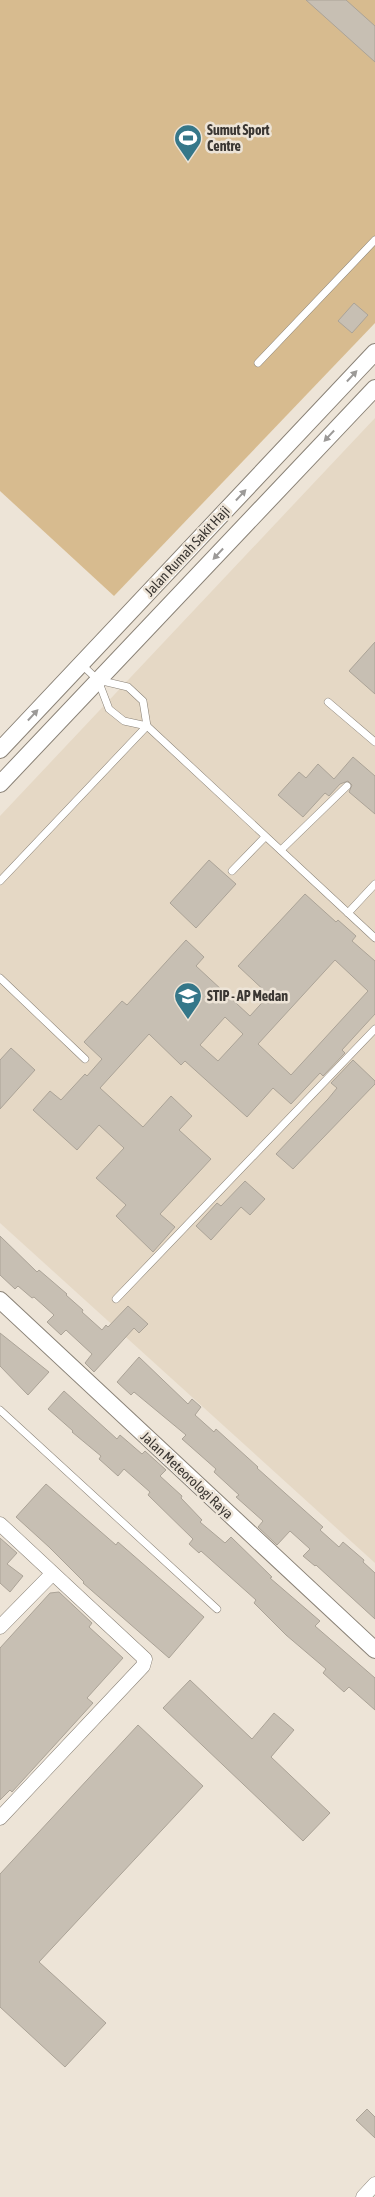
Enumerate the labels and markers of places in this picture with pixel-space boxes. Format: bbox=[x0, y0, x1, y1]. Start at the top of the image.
place label: Sumut Sport Centre bbox=[207, 122, 270, 154]
sports icon: Sumut Sport Centre bbox=[173, 123, 203, 162]
school or university icon: STIP - AP Medan bbox=[173, 981, 203, 1020]
place label: STIP - AP Medan bbox=[207, 988, 288, 1004]

